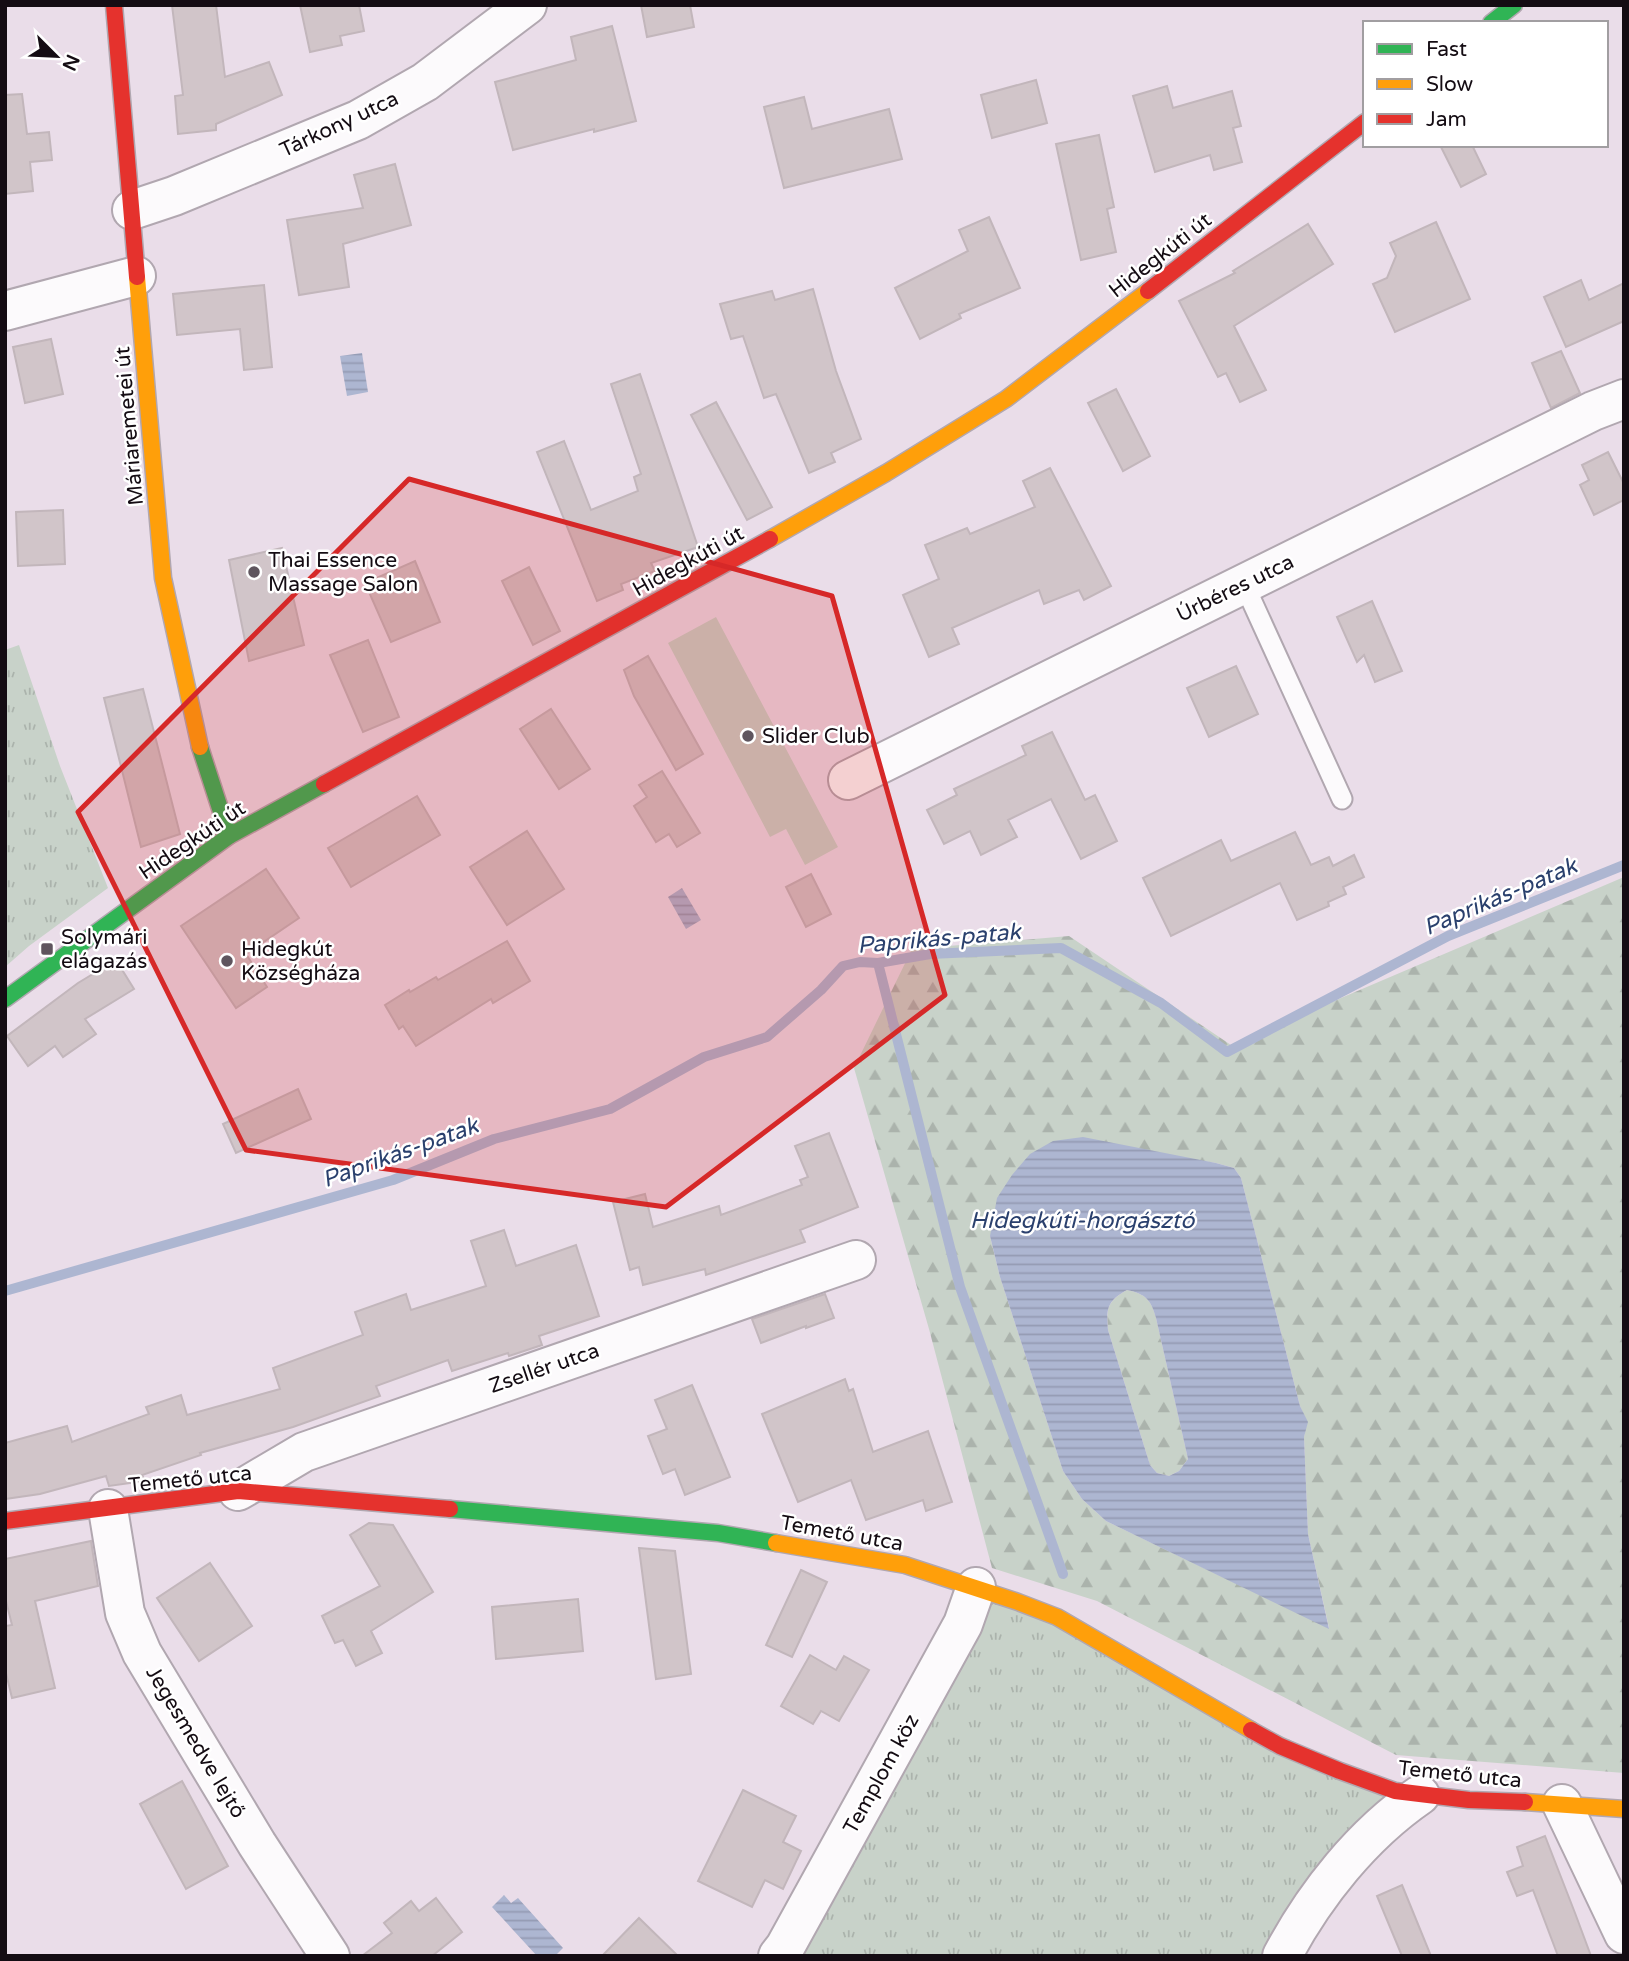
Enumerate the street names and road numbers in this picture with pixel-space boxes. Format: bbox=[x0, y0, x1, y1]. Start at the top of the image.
street label: Tárkony utca bbox=[276, 86, 402, 163]
street label: Hidegkúti út bbox=[1104, 208, 1216, 303]
street label: Máriaremetei út bbox=[110, 346, 149, 506]
street label: Hidegkúti út bbox=[628, 521, 748, 602]
street label: Úrbéres utca bbox=[1172, 549, 1298, 628]
street label: Hidegkúti út bbox=[134, 796, 250, 885]
street label: Zsellér utca bbox=[486, 1338, 603, 1399]
street label: Temető utca bbox=[127, 1461, 253, 1498]
street label: Temető utca bbox=[779, 1510, 905, 1557]
street label: Jegesmedve lejtő bbox=[140, 1662, 251, 1823]
street label: Templom köz bbox=[838, 1710, 925, 1838]
street label: Temető utca bbox=[1397, 1756, 1523, 1793]

